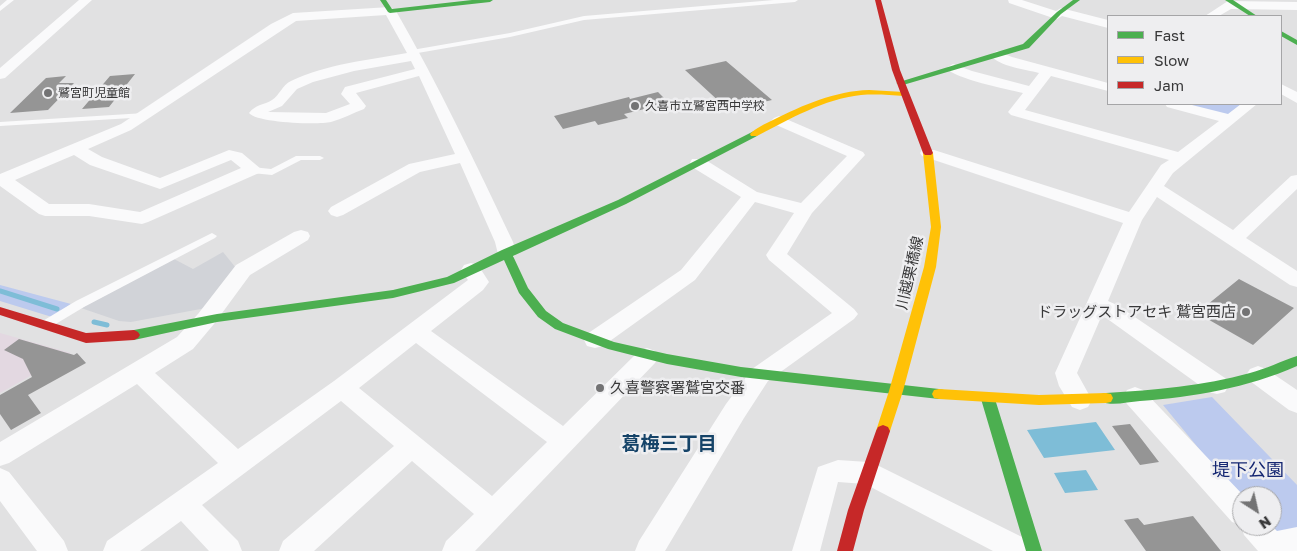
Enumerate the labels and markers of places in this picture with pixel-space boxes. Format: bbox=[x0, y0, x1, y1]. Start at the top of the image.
place label: 鷲宮町児童館 bbox=[58, 86, 130, 100]
marker: 鷲宮町児童館 bbox=[42, 87, 54, 99]
place label: 久喜市立鷲宮西中学校 bbox=[645, 99, 765, 113]
marker: 久喜市立鷲宮西中学校 bbox=[629, 100, 641, 112]
place label: ドラッグストアセキ 鷲宮西店 bbox=[1037, 303, 1236, 321]
marker: ドラッグストアセキ 鷲宮西店 bbox=[1240, 306, 1252, 318]
place label: 久喜警察署鷲宮交番 bbox=[610, 379, 745, 397]
marker: 久喜警察署鷲宮交番 bbox=[594, 382, 606, 394]

